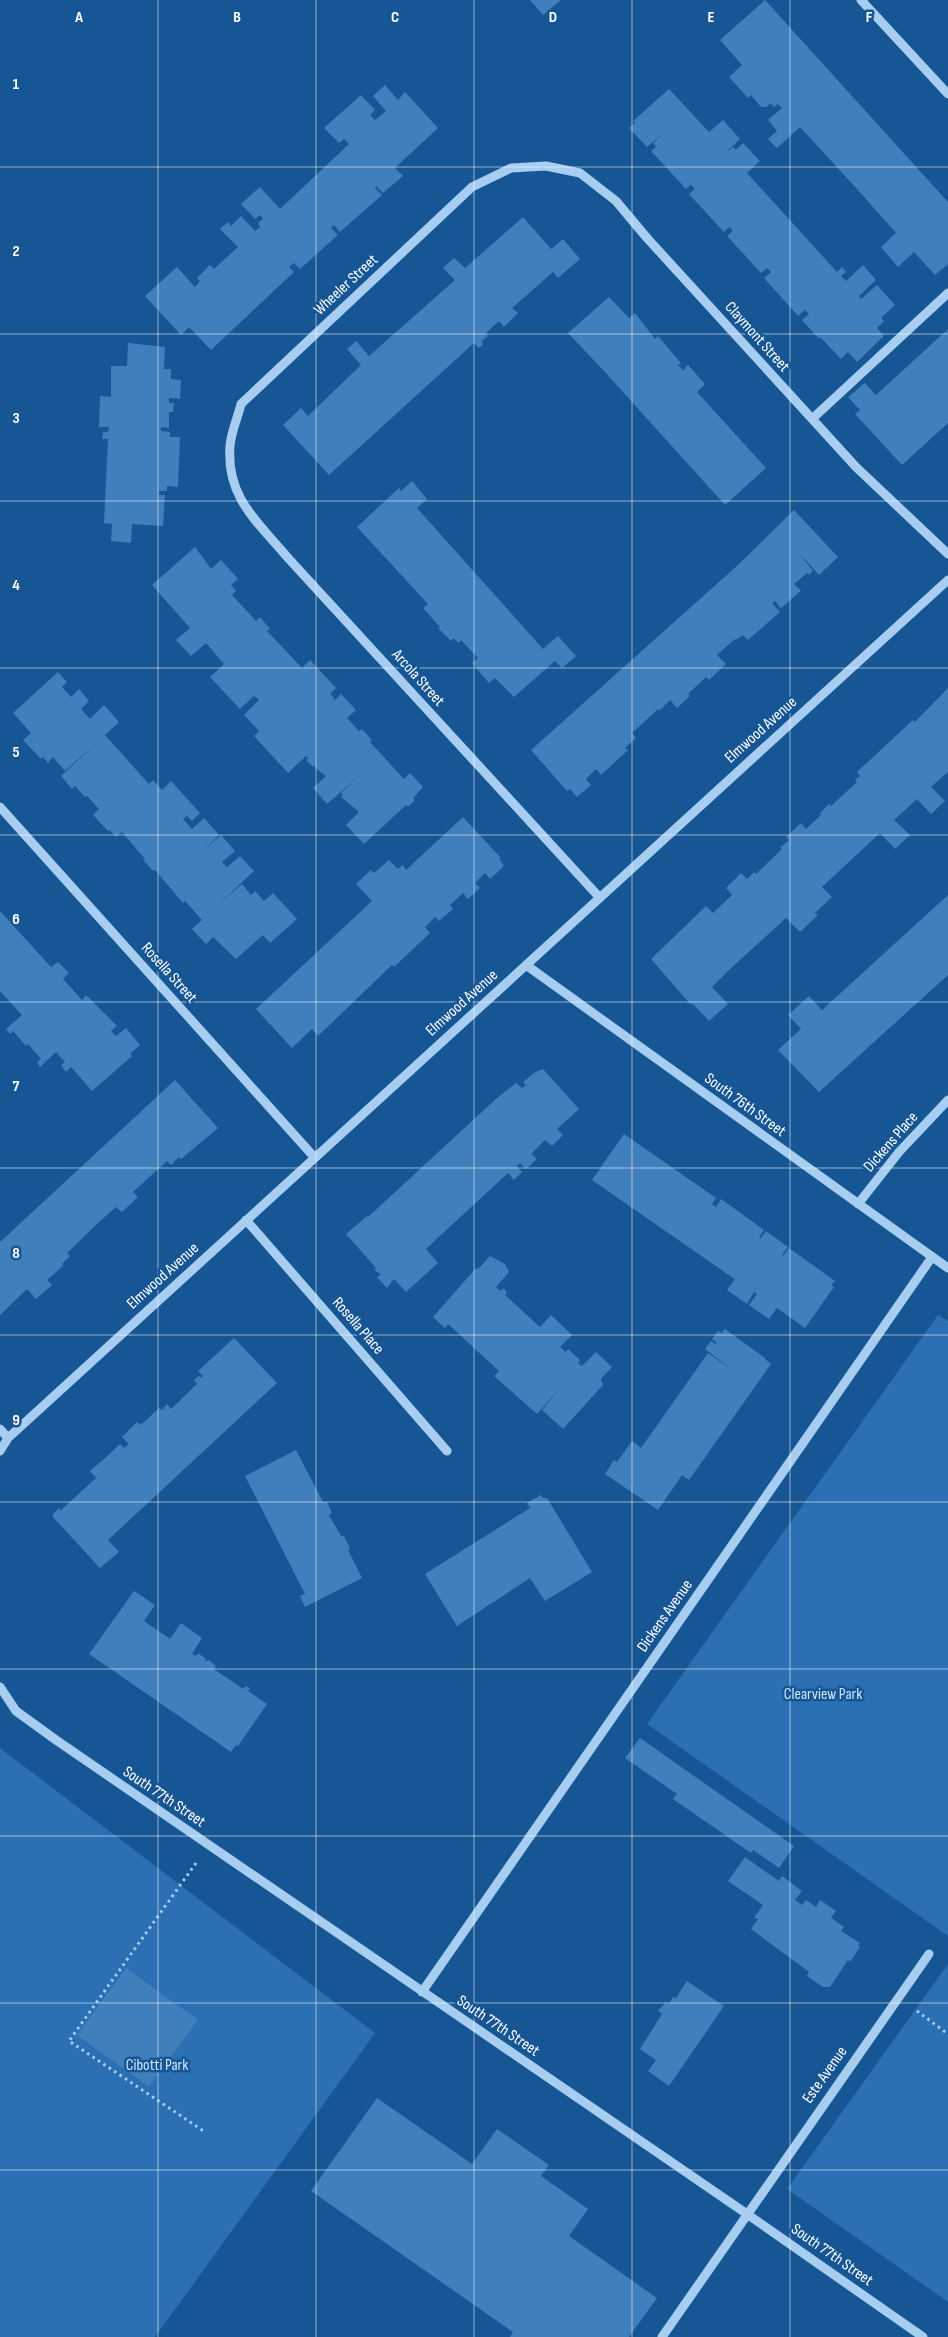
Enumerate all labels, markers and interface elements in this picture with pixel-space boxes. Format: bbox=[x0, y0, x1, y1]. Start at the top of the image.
text: A bbox=[74, 8, 83, 27]
text: B bbox=[233, 8, 241, 27]
text: C bbox=[391, 8, 399, 27]
text: D bbox=[549, 8, 557, 27]
text: E bbox=[708, 8, 715, 27]
text: F bbox=[866, 8, 873, 27]
text: 1 bbox=[13, 75, 20, 94]
text: 2 bbox=[12, 242, 20, 261]
street label: Wheeler Street bbox=[310, 251, 382, 319]
street label: Claymont Street bbox=[720, 298, 794, 376]
text: 3 bbox=[12, 409, 20, 428]
text: 4 bbox=[12, 576, 20, 595]
street label: Arcola Street bbox=[387, 645, 449, 710]
street label: Elmwood Avenue bbox=[721, 693, 801, 767]
text: 5 bbox=[12, 743, 20, 762]
text: 6 bbox=[12, 910, 20, 929]
street label: Rosella Street bbox=[137, 939, 201, 1007]
street label: Elmwood Avenue bbox=[422, 966, 502, 1040]
street label: South 76th Street bbox=[701, 1069, 789, 1141]
text: 7 bbox=[13, 1077, 20, 1096]
street label: Dickens Place bbox=[860, 1108, 922, 1176]
street label: Elmwood Avenue bbox=[123, 1239, 203, 1313]
text: 8 bbox=[12, 1244, 20, 1263]
street label: Rosella Place bbox=[328, 1294, 388, 1358]
text: 9 bbox=[12, 1411, 20, 1430]
street label: Dickens Avenue bbox=[633, 1576, 697, 1656]
park label: Clearview Park bbox=[784, 1685, 862, 1704]
street label: South 77th Street bbox=[119, 1762, 209, 1832]
street label: South 77th Street bbox=[453, 1991, 543, 2061]
street label: Este Avenue bbox=[799, 2043, 851, 2107]
park label: Cibotti Park bbox=[126, 2056, 188, 2075]
street label: South 77th Street bbox=[787, 2220, 877, 2290]

